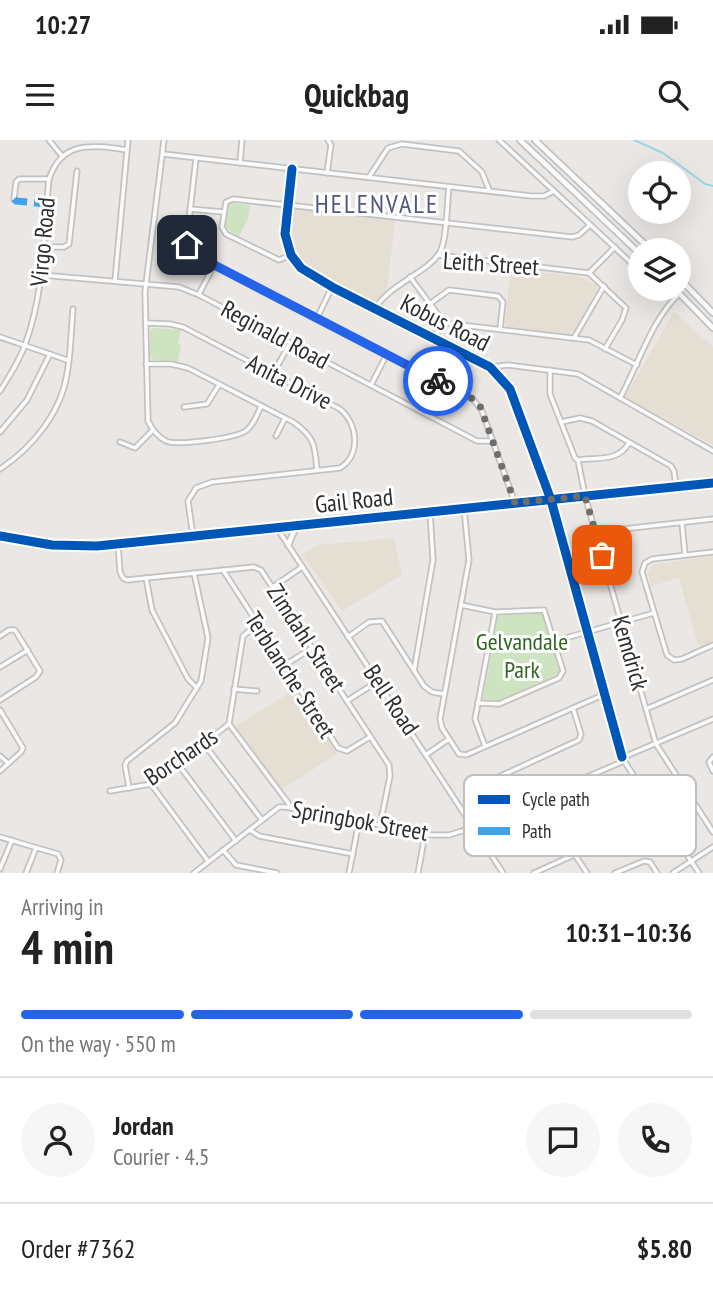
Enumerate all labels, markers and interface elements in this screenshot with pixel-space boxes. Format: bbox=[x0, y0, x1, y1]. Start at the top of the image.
text: 10:27 bbox=[35, 8, 91, 41]
text: Quickbag bbox=[304, 74, 409, 116]
icon: menu bbox=[21, 76, 59, 114]
icon: search bbox=[654, 76, 692, 114]
map controls bbox=[628, 161, 691, 301]
button: locate bbox=[628, 161, 691, 224]
district label: HELENVALE bbox=[315, 187, 439, 220]
street label: Virgo Road bbox=[23, 196, 62, 289]
pin bbox=[157, 215, 217, 275]
icon: home bbox=[168, 226, 206, 264]
button: layers bbox=[628, 238, 691, 301]
street label: Leith Street bbox=[442, 245, 540, 282]
street label: Kobus Road bbox=[395, 287, 495, 358]
street label: Reginald Road bbox=[216, 293, 335, 376]
courier bbox=[403, 346, 473, 416]
street label: Anita Drive bbox=[241, 347, 337, 416]
icon: bike bbox=[419, 362, 457, 400]
street label: Gail Road bbox=[313, 481, 394, 520]
pin bbox=[572, 525, 632, 585]
icon: bag bbox=[583, 536, 621, 574]
street label: Zimdahl Street bbox=[260, 578, 353, 698]
street label: Terblanche Street bbox=[238, 606, 343, 744]
street label: Kemdrick bbox=[605, 612, 656, 695]
park label: Gelvandale Park bbox=[476, 626, 568, 685]
street label: Bell Road bbox=[357, 659, 426, 741]
street label: Borchards bbox=[138, 721, 223, 792]
legend bbox=[464, 775, 696, 856]
text: Cycle path bbox=[522, 787, 590, 811]
street label: Springbok Street bbox=[290, 793, 431, 848]
text: Path bbox=[522, 819, 551, 843]
text: Arriving in bbox=[21, 892, 103, 921]
text: 10:31–10:36 bbox=[565, 916, 692, 949]
text: 4 min bbox=[21, 917, 114, 977]
text: On the way · 550 m bbox=[21, 1029, 176, 1058]
button: person bbox=[21, 1103, 95, 1177]
button: chat bbox=[526, 1103, 600, 1177]
button: phone bbox=[618, 1103, 692, 1177]
text: Jordan bbox=[113, 1109, 174, 1142]
text: Courier · 4.5 bbox=[113, 1142, 209, 1171]
text: Order #7362 bbox=[21, 1232, 136, 1265]
text: $5.80 bbox=[637, 1232, 692, 1265]

